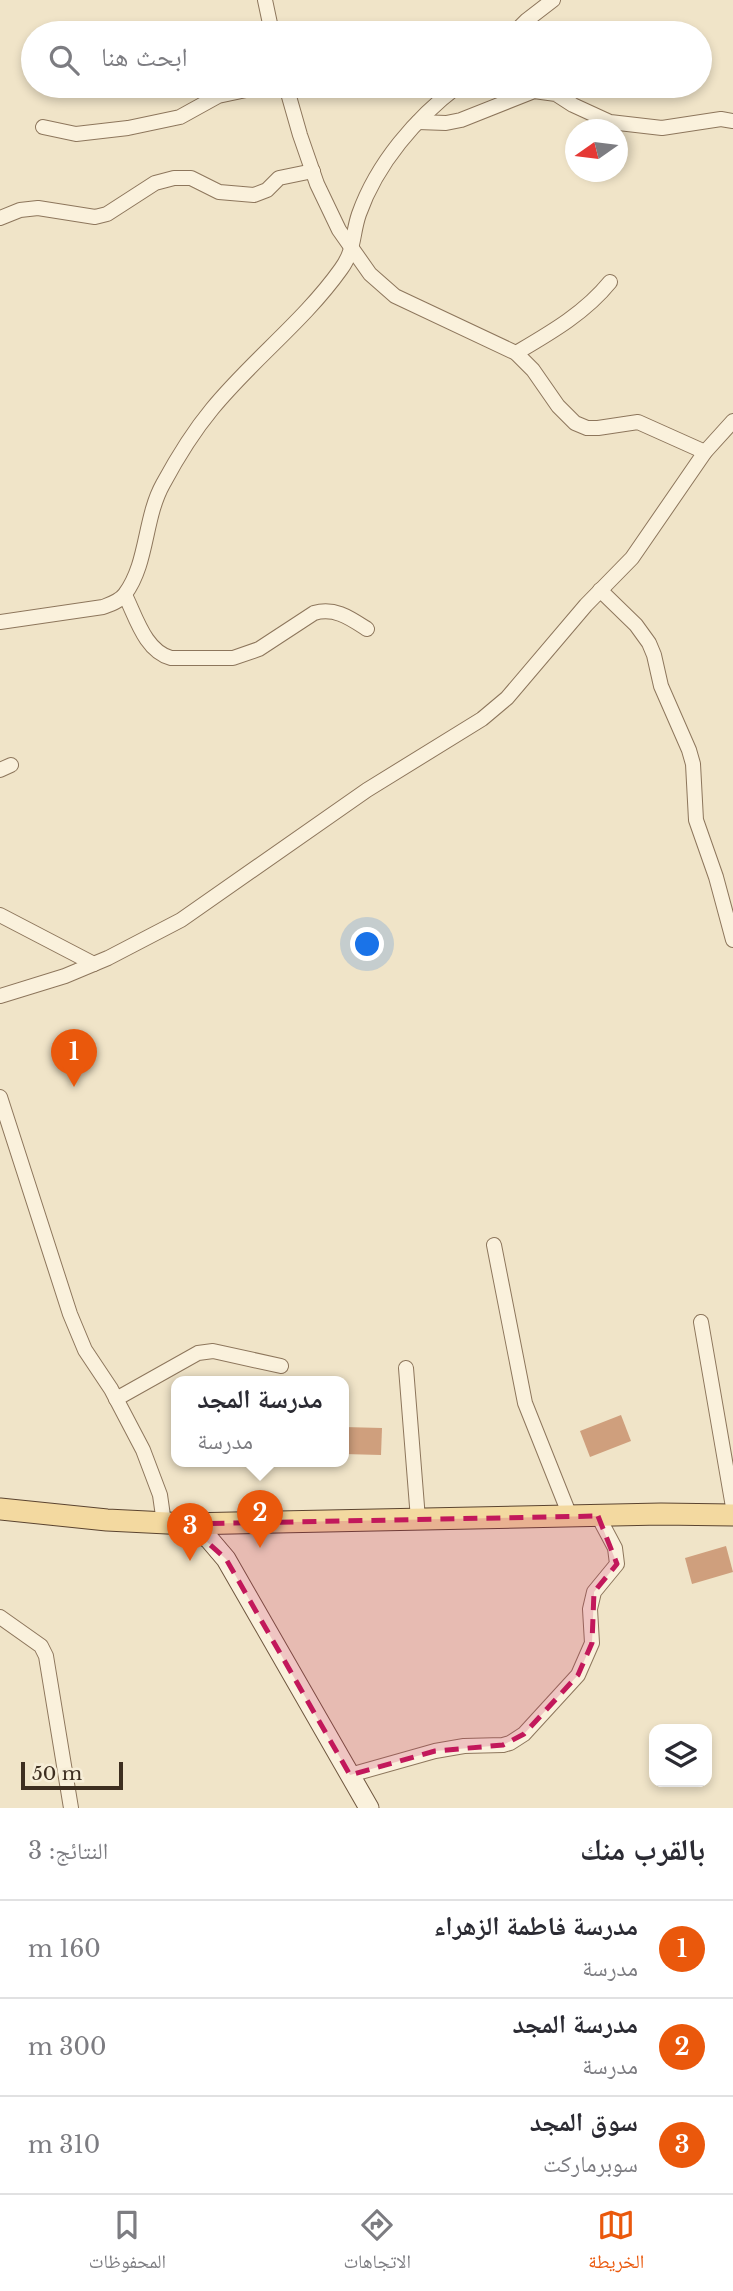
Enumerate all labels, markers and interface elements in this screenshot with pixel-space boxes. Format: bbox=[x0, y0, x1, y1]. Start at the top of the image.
search box bbox=[21, 21, 712, 98]
icon: search bbox=[45, 41, 83, 79]
text: ابحث هنا bbox=[101, 41, 188, 73]
north arrow bbox=[565, 119, 628, 182]
your location bbox=[350, 927, 384, 961]
pin: 1 bbox=[51, 1029, 97, 1087]
popup bbox=[171, 1376, 349, 1467]
text: مدرسة المجد bbox=[197, 1383, 323, 1415]
text: مدرسة bbox=[197, 1427, 253, 1455]
pin: 2 bbox=[237, 1490, 283, 1548]
pin: 3 bbox=[167, 1503, 213, 1561]
map controls bbox=[649, 1724, 712, 1787]
button: layers bbox=[649, 1724, 712, 1787]
scale bar bbox=[21, 1759, 122, 1791]
text: 50 m bbox=[32, 1762, 82, 1785]
text: بالقرب منك bbox=[580, 1831, 705, 1868]
text: النتائج: 3 bbox=[28, 1837, 108, 1865]
text: مدرسة فاطمة الزهراء bbox=[434, 1910, 638, 1942]
text: 160 m bbox=[28, 1935, 101, 1963]
text: 1 bbox=[677, 1935, 687, 1963]
text: مدرسة bbox=[582, 1954, 638, 1982]
text: مدرسة المجد bbox=[513, 2008, 638, 2040]
text: 300 m bbox=[28, 2033, 106, 2061]
text: 2 bbox=[675, 2033, 690, 2061]
text: مدرسة bbox=[582, 2052, 638, 2080]
text: سوق المجد bbox=[530, 2106, 638, 2138]
text: 310 m bbox=[28, 2131, 100, 2159]
text: 3 bbox=[675, 2131, 689, 2159]
text: سوبرماركت bbox=[543, 2150, 638, 2178]
tab: المحفوظات bbox=[89, 2206, 166, 2280]
tab: الاتجاهات bbox=[343, 2206, 411, 2280]
tab: الخريطة bbox=[588, 2206, 644, 2280]

